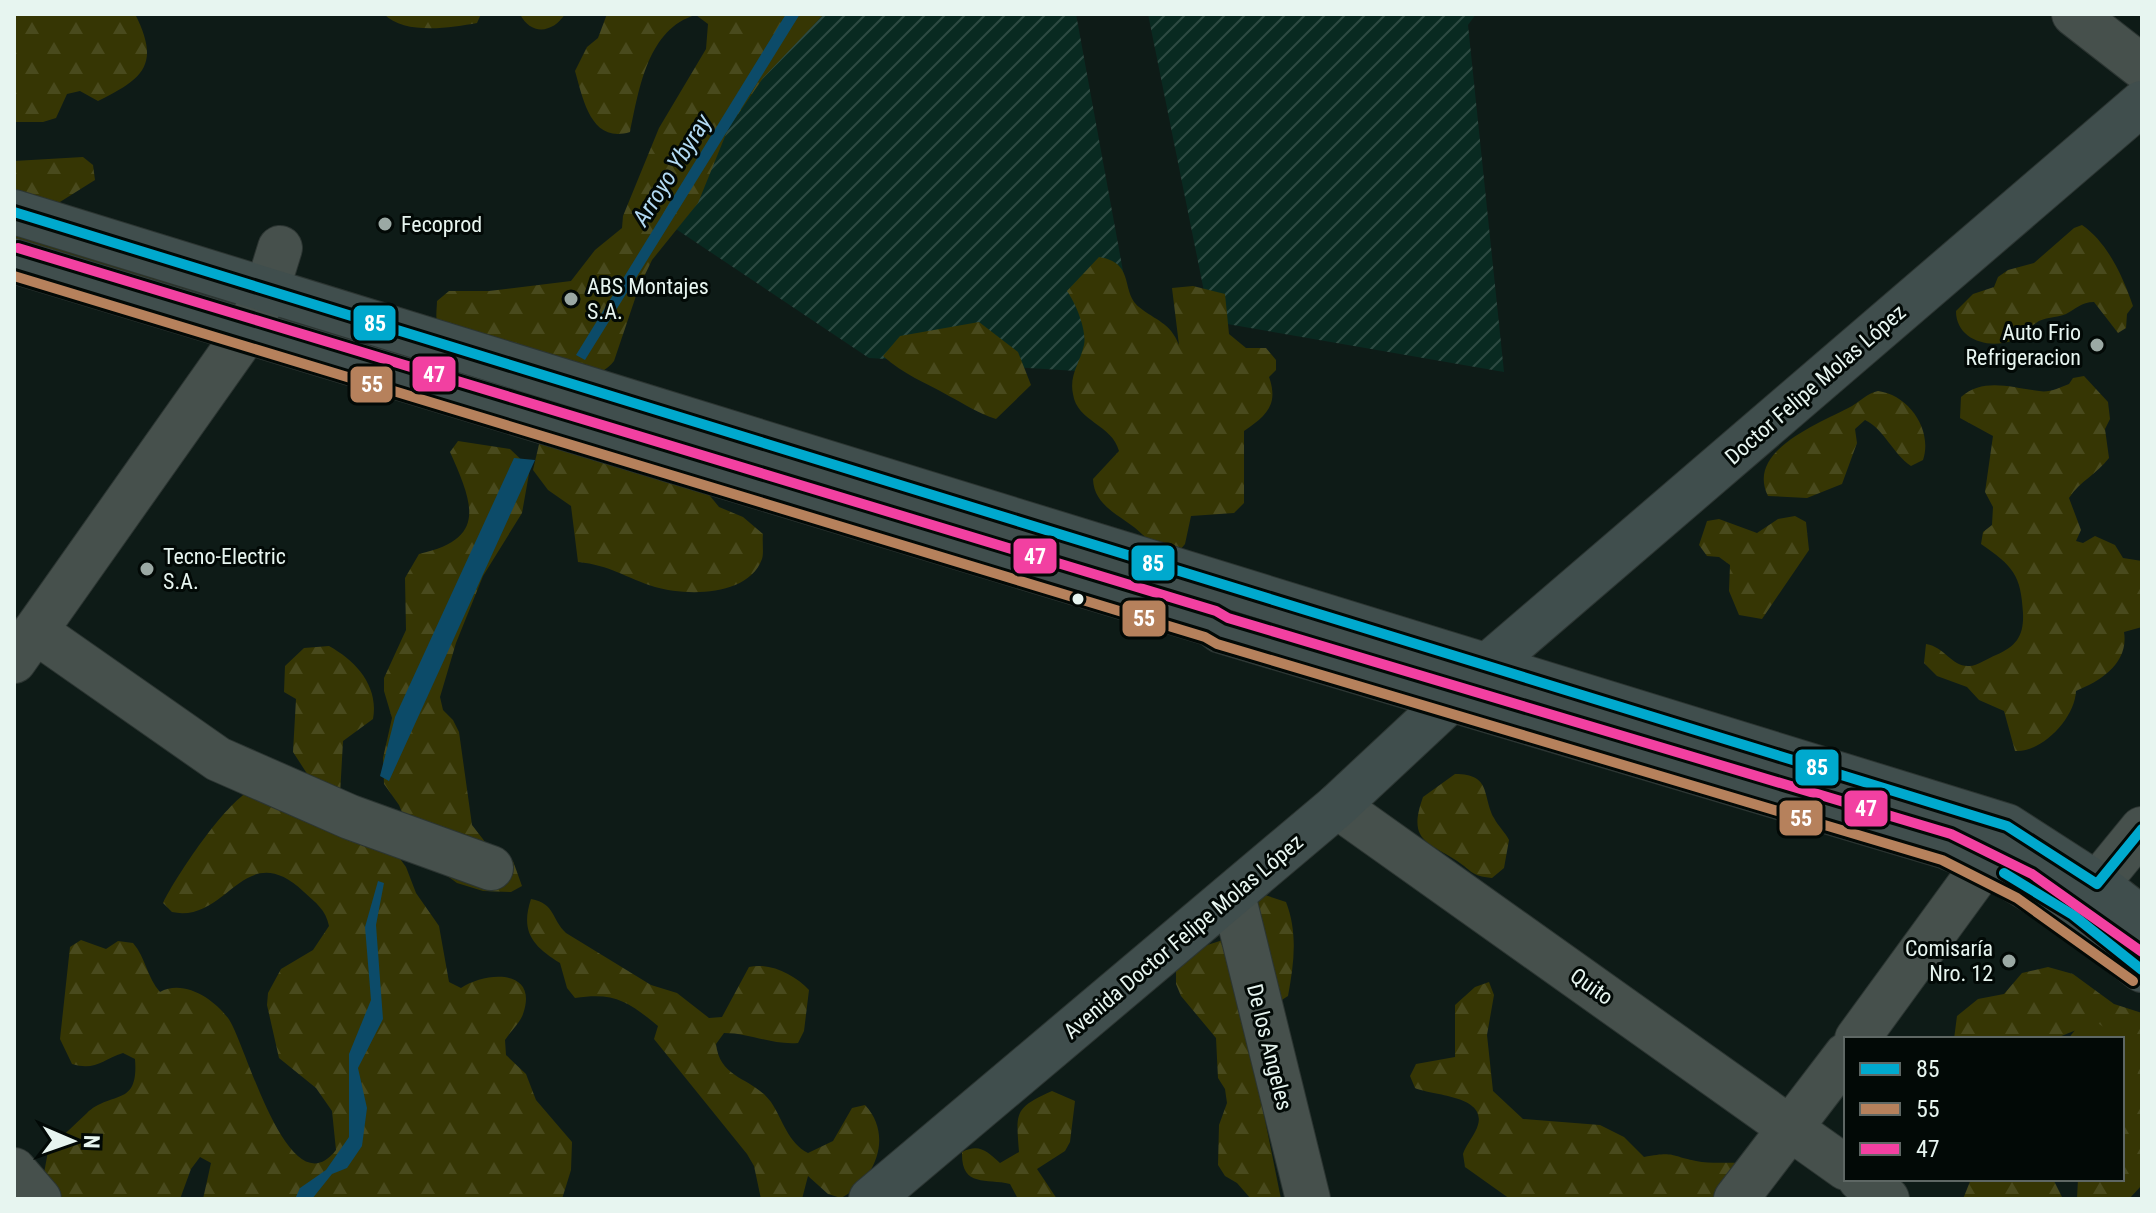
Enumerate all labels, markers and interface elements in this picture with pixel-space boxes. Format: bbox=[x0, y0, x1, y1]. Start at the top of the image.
water label: Arroyo Ybyray bbox=[626, 108, 718, 232]
place label: Fecoprod bbox=[401, 212, 482, 237]
marker: Fecoprod bbox=[376, 215, 394, 233]
place label: ABS Montajes S.A. bbox=[587, 274, 709, 324]
marker: ABS Montajes S.A. bbox=[562, 290, 580, 308]
street label: Doctor Felipe Molas López bbox=[1720, 299, 1911, 469]
line badge: 85 bbox=[352, 304, 397, 342]
text: 85 bbox=[364, 311, 386, 336]
place label: Auto Frio Refrigeracion bbox=[1965, 320, 2081, 370]
marker: Auto Frio Refrigeracion bbox=[2088, 336, 2106, 354]
line badge: 47 bbox=[411, 355, 457, 393]
text: 47 bbox=[423, 362, 445, 387]
line badge: 55 bbox=[349, 365, 394, 404]
text: 55 bbox=[361, 372, 383, 397]
line badge: 47 bbox=[1012, 537, 1058, 575]
place label: Tecno-Electric S.A. bbox=[163, 544, 286, 594]
text: 47 bbox=[1024, 544, 1046, 569]
line badge: 85 bbox=[1130, 544, 1176, 582]
text: 85 bbox=[1142, 551, 1164, 576]
marker: Tecno-Electric S.A. bbox=[138, 560, 156, 578]
unlabelled marker bbox=[1070, 591, 1086, 607]
line badge: 55 bbox=[1121, 599, 1167, 638]
text: 55 bbox=[1133, 606, 1155, 631]
line badge: 85 bbox=[1794, 748, 1840, 787]
text: 85 bbox=[1806, 755, 1828, 780]
line badge: 47 bbox=[1843, 789, 1889, 828]
text: 47 bbox=[1855, 796, 1877, 821]
line badge: 55 bbox=[1778, 799, 1824, 837]
text: 55 bbox=[1790, 806, 1812, 831]
street label: Avenida Doctor Felipe Molas López bbox=[1059, 829, 1308, 1044]
place label: Comisaría Nro. 12 bbox=[1905, 936, 1993, 986]
marker: Comisaría Nro. 12 bbox=[2000, 952, 2018, 970]
street label: Quito bbox=[1566, 963, 1618, 1010]
street label: De los Angeles bbox=[1242, 982, 1297, 1113]
legend bbox=[1844, 1037, 2124, 1181]
text: 85 bbox=[1916, 1055, 1940, 1083]
text: 55 bbox=[1916, 1095, 1940, 1123]
north arrow bbox=[32, 1101, 112, 1181]
text: N bbox=[79, 1135, 104, 1149]
text: 47 bbox=[1916, 1135, 1940, 1163]

